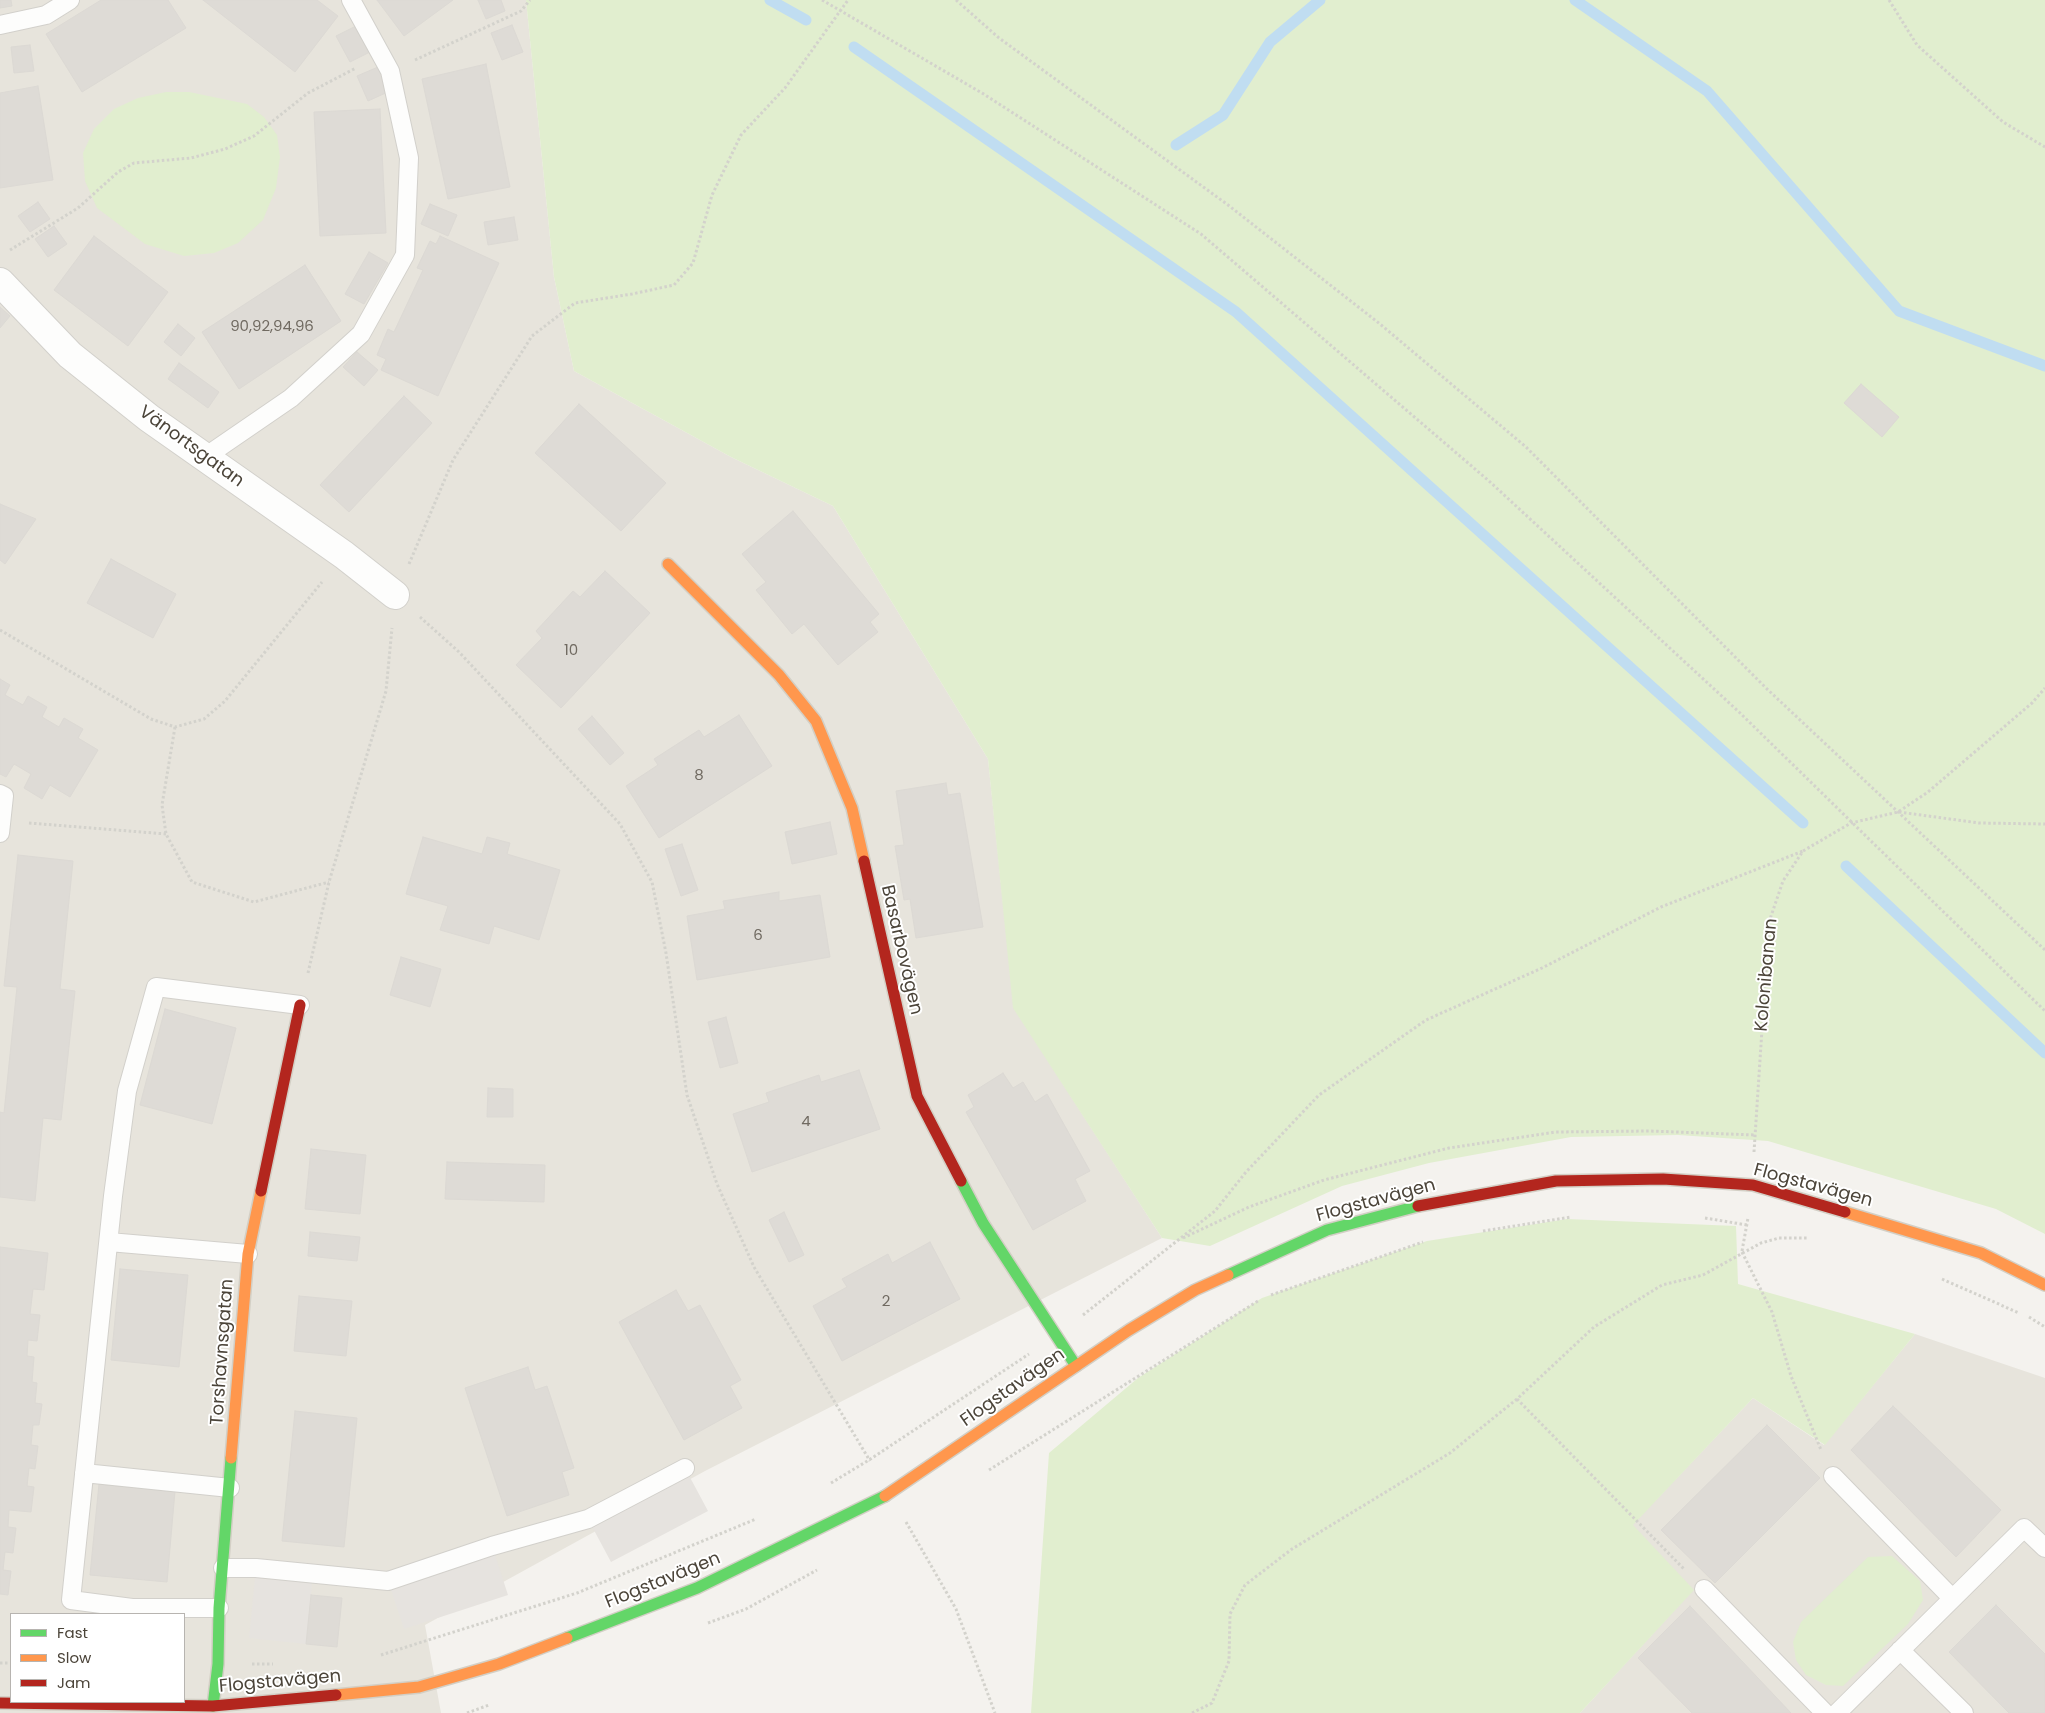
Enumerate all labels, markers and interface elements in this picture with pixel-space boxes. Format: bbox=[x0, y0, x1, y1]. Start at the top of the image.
house number: 90,92,94,96 bbox=[230, 318, 314, 336]
street label: Vänortsgatan bbox=[134, 402, 248, 492]
house number: 10 bbox=[564, 642, 578, 660]
house number: 8 bbox=[694, 767, 704, 785]
street label: Basarbovägen bbox=[876, 883, 926, 1017]
street label: Kolonibanan bbox=[1751, 917, 1783, 1033]
house number: 6 bbox=[753, 927, 763, 945]
house number: 4 bbox=[801, 1113, 811, 1131]
street label: Flogstavägen bbox=[1751, 1160, 1875, 1212]
street label: Flogstavägen bbox=[1314, 1175, 1438, 1227]
street label: Torshavnsgatan bbox=[207, 1278, 239, 1426]
house number: 2 bbox=[882, 1293, 890, 1311]
street label: Flogstavägen bbox=[957, 1344, 1069, 1432]
street label: Flogstavägen bbox=[602, 1548, 724, 1614]
legend bbox=[10, 1613, 185, 1703]
text: Fast bbox=[57, 1622, 88, 1643]
text: Slow bbox=[57, 1647, 91, 1668]
street label: Flogstavägen bbox=[218, 1666, 342, 1698]
text: Jam bbox=[57, 1672, 91, 1693]

